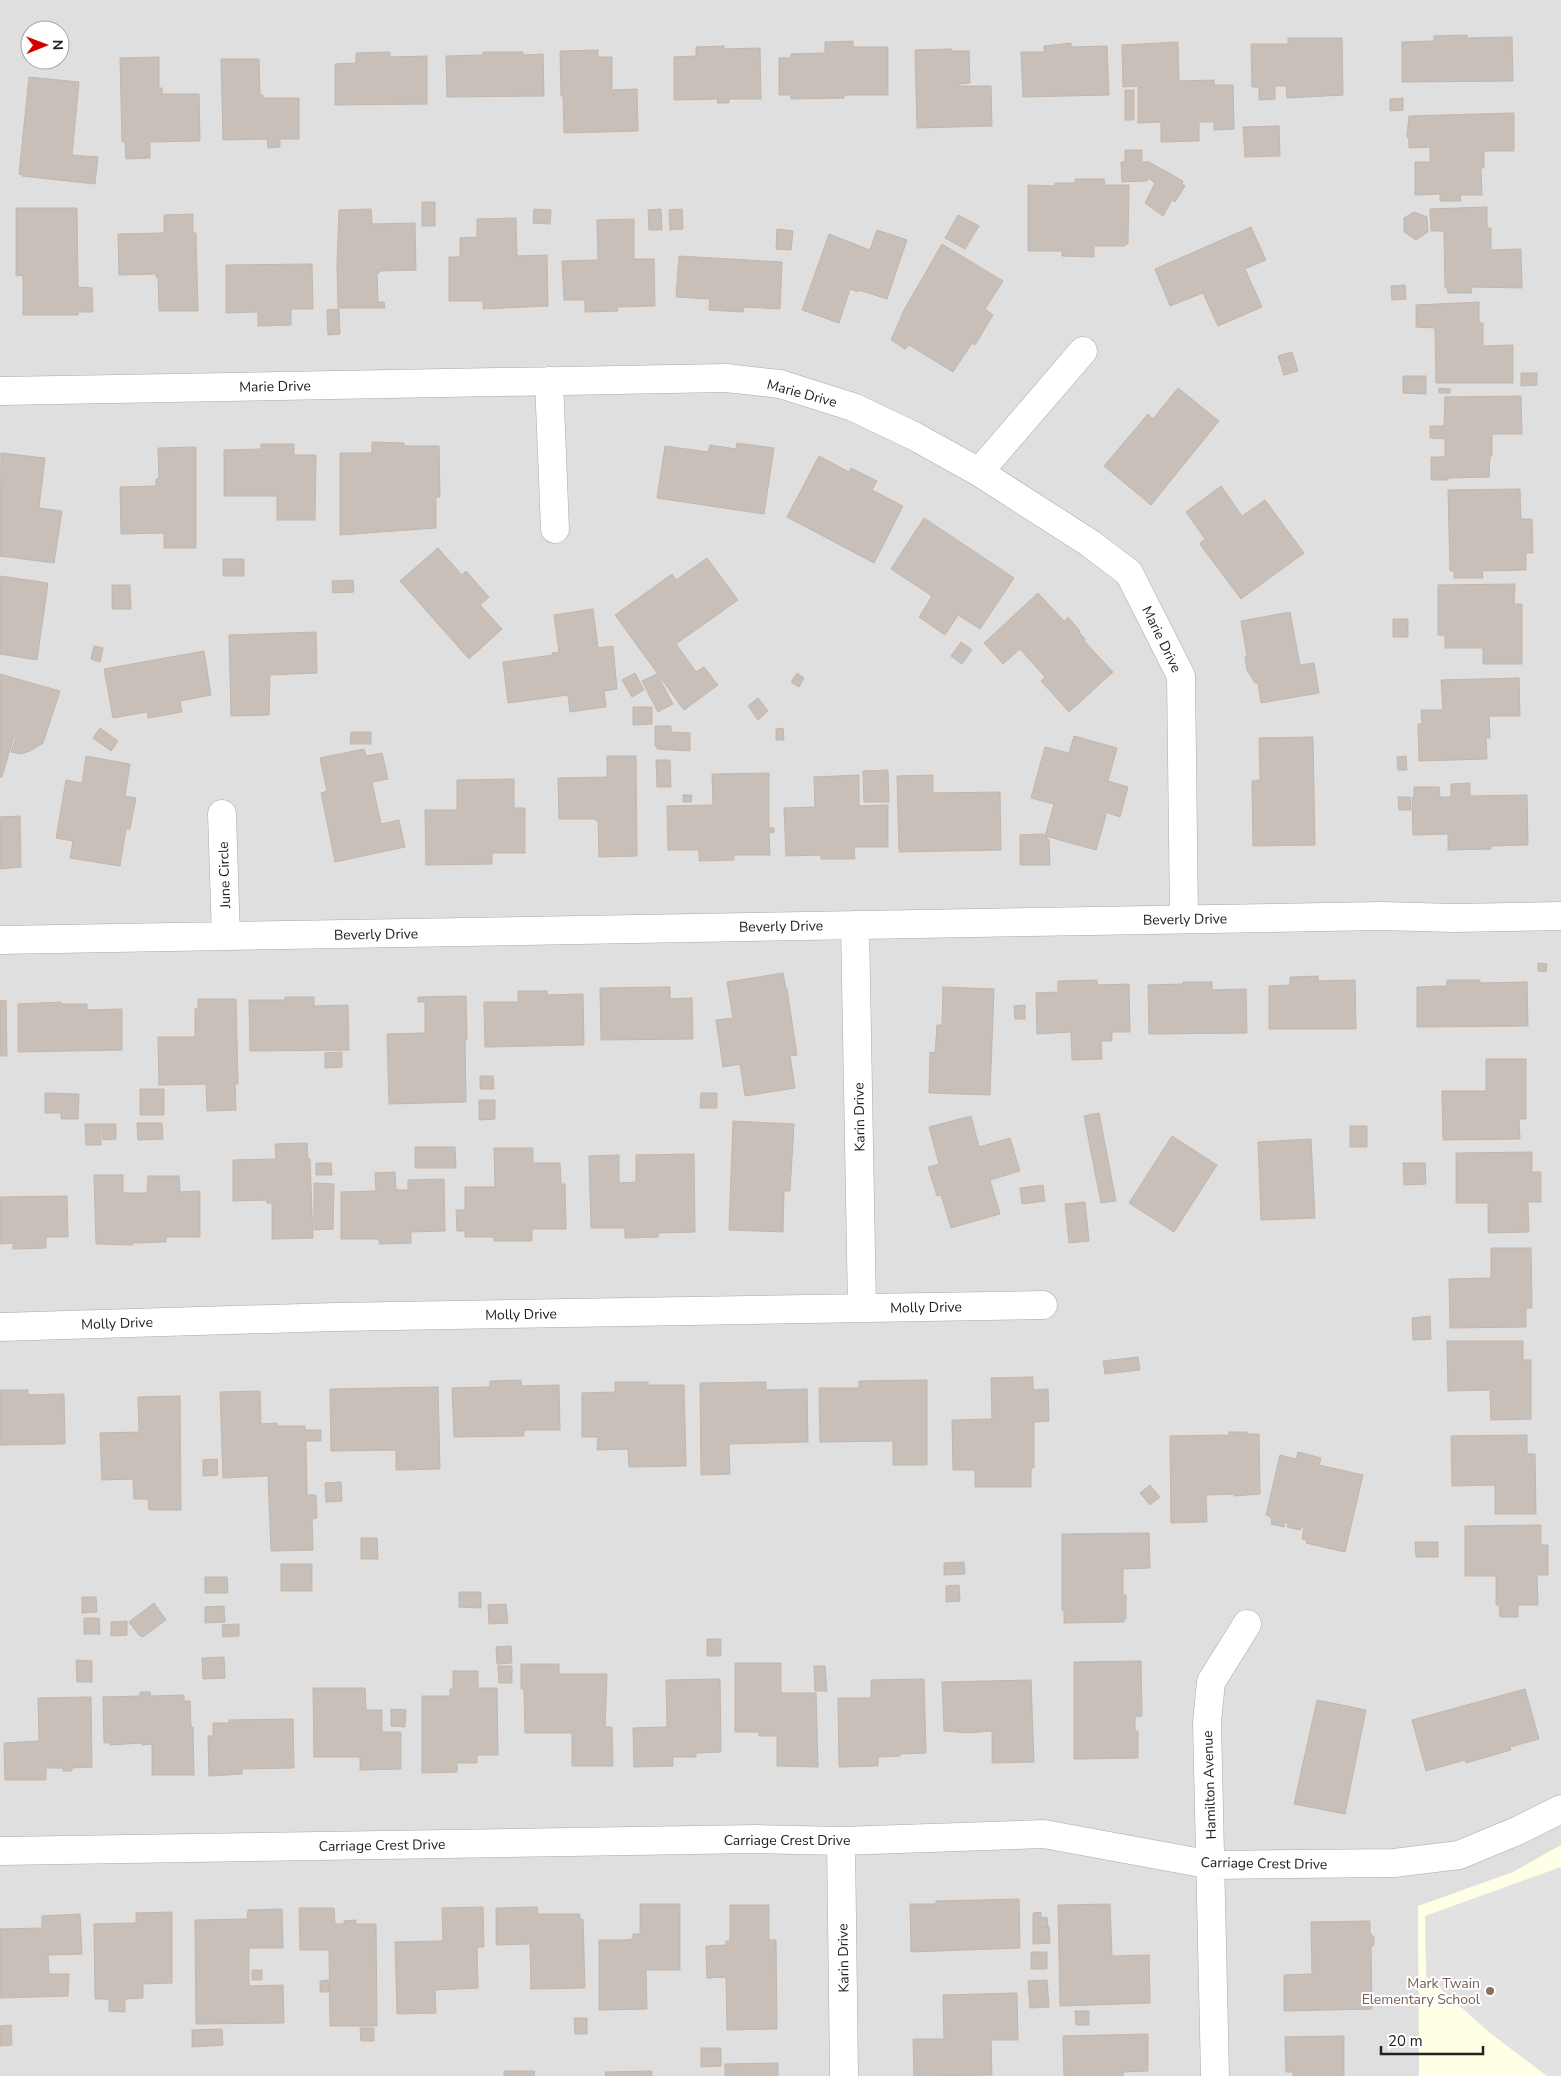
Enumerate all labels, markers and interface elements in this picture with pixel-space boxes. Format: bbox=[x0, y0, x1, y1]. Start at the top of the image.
north arrow bbox=[20, 20, 70, 70]
text: N bbox=[48, 39, 67, 50]
street label: Marie Drive bbox=[765, 375, 839, 412]
street label: Marie Drive bbox=[239, 376, 311, 397]
street label: Marie Drive bbox=[1137, 603, 1186, 676]
street label: June Circle bbox=[214, 841, 235, 910]
street label: Beverly Drive bbox=[1143, 909, 1227, 930]
street label: Beverly Drive bbox=[739, 916, 823, 937]
street label: Beverly Drive bbox=[334, 924, 418, 945]
street label: Karin Drive bbox=[849, 1082, 870, 1152]
street label: Molly Drive bbox=[890, 1297, 962, 1318]
street label: Molly Drive bbox=[485, 1304, 557, 1325]
street label: Molly Drive bbox=[81, 1313, 153, 1334]
street label: Hamilton Avenue bbox=[1198, 1730, 1221, 1840]
street label: Carriage Crest Drive bbox=[724, 1831, 850, 1850]
street label: Carriage Crest Drive bbox=[318, 1835, 446, 1856]
street label: Carriage Crest Drive bbox=[1200, 1853, 1328, 1874]
street label: Karin Drive bbox=[833, 1923, 854, 1993]
place label: Mark Twain Elementary School bbox=[1362, 1974, 1481, 2009]
marker: Mark Twain Elementary School bbox=[1484, 1985, 1496, 1997]
scale bar bbox=[1381, 2024, 1484, 2056]
text: 20 m bbox=[1388, 2031, 1423, 2051]

